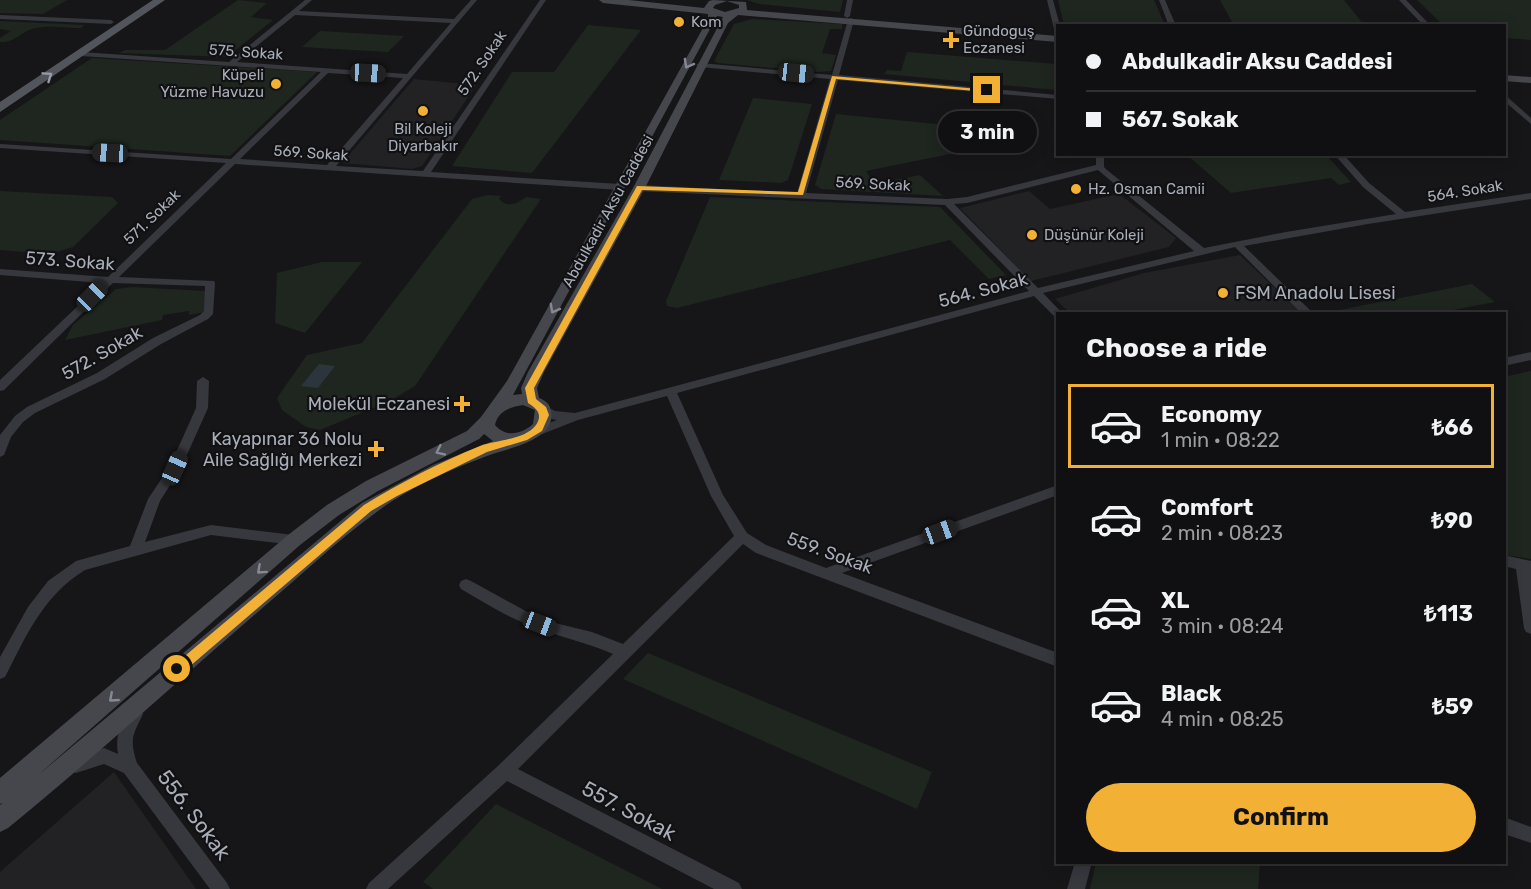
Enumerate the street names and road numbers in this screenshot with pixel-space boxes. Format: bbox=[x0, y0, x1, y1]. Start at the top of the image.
street label: 572. Sokak bbox=[454, 27, 510, 99]
street label: 575. Sokak bbox=[208, 40, 284, 64]
street label: Abdulkadir Aksu Caddesi bbox=[559, 132, 657, 290]
street label: 569. Sokak bbox=[273, 141, 349, 165]
street label: 569. Sokak bbox=[835, 173, 911, 195]
street label: 564. Sokak bbox=[1426, 176, 1504, 206]
street label: 571. Sokak bbox=[120, 185, 184, 248]
street label: 573. Sokak bbox=[25, 247, 116, 275]
street label: 564. Sokak bbox=[936, 267, 1031, 312]
street label: 572. Sokak bbox=[58, 321, 147, 385]
street label: 559. Sokak bbox=[784, 527, 877, 579]
street label: 556. Sokak bbox=[152, 765, 236, 865]
street label: 557. Sokak bbox=[578, 775, 681, 846]

